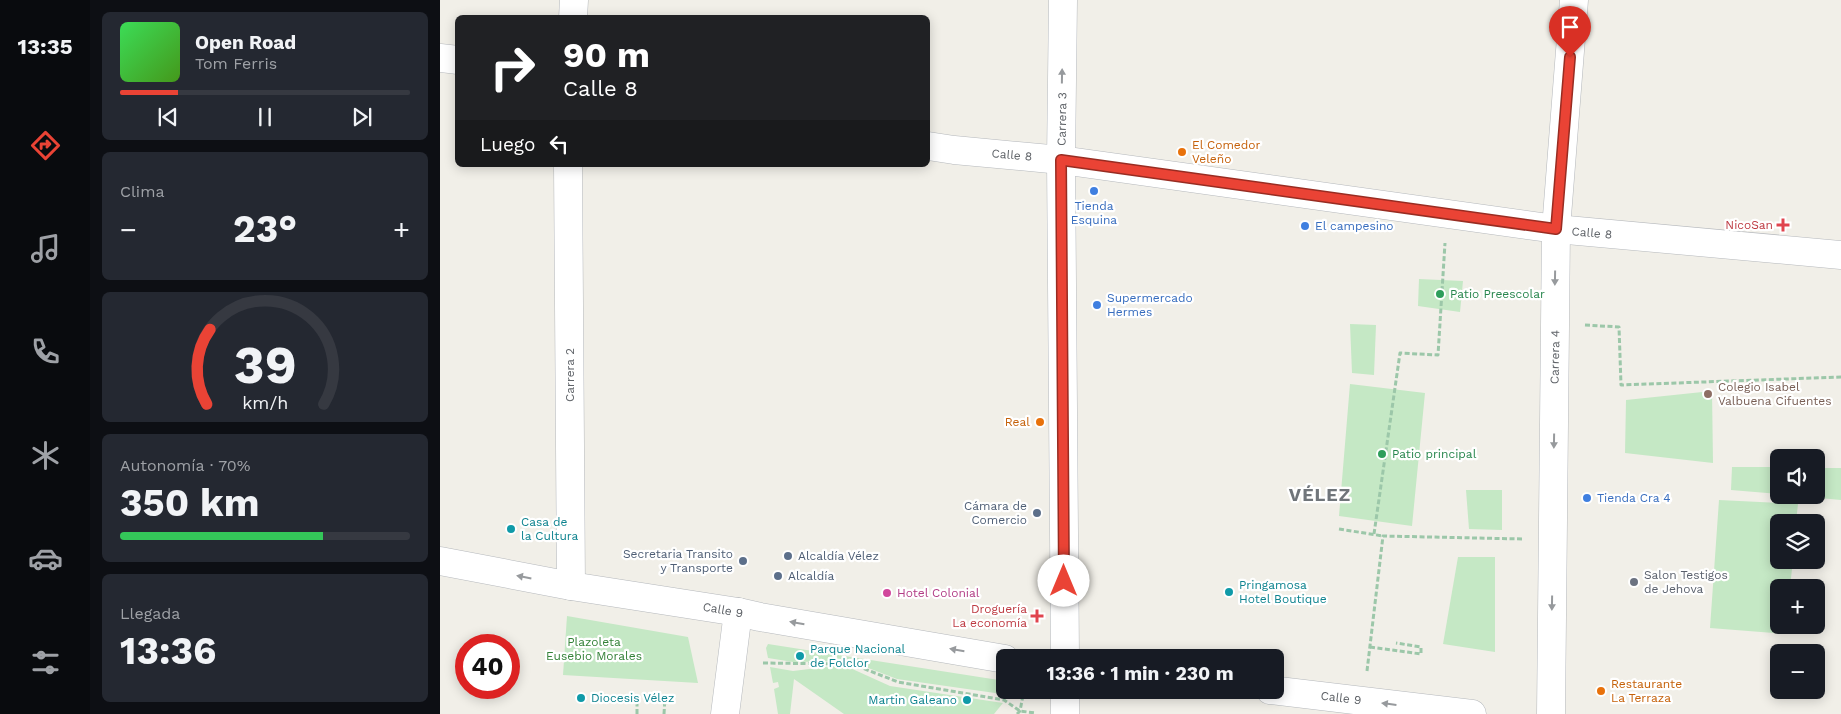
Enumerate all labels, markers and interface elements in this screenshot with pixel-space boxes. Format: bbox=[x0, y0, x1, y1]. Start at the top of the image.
pin bbox=[1549, 6, 1591, 57]
icon: arrive bbox=[1556, 13, 1584, 41]
text: Open Road bbox=[195, 31, 296, 54]
text: 13:35 bbox=[17, 34, 73, 59]
text: 90 m bbox=[563, 34, 650, 76]
icon: right bbox=[480, 35, 545, 100]
text: Tom Ferris bbox=[195, 54, 277, 73]
one-way arrow bbox=[1058, 68, 1066, 84]
text: Calle 8 bbox=[563, 76, 638, 101]
street label: Carrera 3 bbox=[1055, 92, 1069, 146]
icon: previous bbox=[154, 103, 182, 131]
icon: pause bbox=[251, 103, 279, 131]
icon: next bbox=[348, 103, 376, 131]
icon: directions bbox=[28, 128, 63, 163]
icon: left bbox=[545, 130, 573, 158]
text: Luego bbox=[480, 133, 535, 156]
place label: El Comedor Veleño bbox=[1192, 138, 1261, 166]
street label: Calle 8 bbox=[991, 146, 1033, 164]
marker: El Comedor Veleño bbox=[1176, 146, 1188, 158]
text: Clima bbox=[120, 182, 164, 201]
marker: Tienda Esquina bbox=[1088, 185, 1100, 197]
place label: Tienda Esquina bbox=[1071, 199, 1117, 227]
text: 23° bbox=[233, 207, 297, 251]
text: − bbox=[120, 213, 137, 246]
text: + bbox=[393, 213, 410, 246]
place label: NicoSan bbox=[1725, 218, 1773, 232]
place label: El campesino bbox=[1315, 219, 1394, 233]
marker: NicoSan bbox=[1777, 219, 1789, 231]
marker: El campesino bbox=[1299, 220, 1311, 232]
street label: Calle 8 bbox=[1571, 224, 1613, 242]
icon: music bbox=[28, 231, 63, 266]
one-way arrow bbox=[1551, 270, 1559, 286]
place label: Patio Preescolar bbox=[1450, 287, 1545, 301]
marker: Patio Preescolar bbox=[1434, 288, 1446, 300]
place label: Supermercado Hermes bbox=[1107, 291, 1193, 319]
marker: Supermercado Hermes bbox=[1091, 299, 1103, 311]
street label: Carrera 4 bbox=[1548, 330, 1562, 384]
icon: phone bbox=[28, 334, 63, 369]
text: 39 bbox=[234, 335, 296, 396]
street label: Carrera 2 bbox=[563, 348, 577, 402]
place label: Colegio Isabel Valbuena Cifuentes bbox=[1718, 380, 1832, 408]
marker: Colegio Isabel Valbuena Cifuentes bbox=[1702, 388, 1714, 400]
text: km/h bbox=[242, 392, 288, 413]
place label: Real bbox=[1005, 415, 1030, 429]
marker: Real bbox=[1034, 416, 1046, 428]
one-way arrow bbox=[1550, 433, 1558, 449]
icon: climate bbox=[28, 438, 63, 473]
place label: Patio principal bbox=[1392, 447, 1477, 461]
marker: Patio principal bbox=[1376, 448, 1388, 460]
map controls bbox=[1770, 449, 1825, 699]
button: sound bbox=[1770, 449, 1825, 504]
text: Autonomía · 70% bbox=[120, 456, 250, 475]
text: 350 km bbox=[120, 481, 259, 525]
district label: VÉLEZ bbox=[1289, 484, 1351, 505]
place label: Tienda Cra 4 bbox=[1597, 491, 1671, 505]
marker: Tienda Cra 4 bbox=[1581, 492, 1593, 504]
place label: Cámara de Comercio bbox=[964, 499, 1027, 527]
marker: Cámara de Comercio bbox=[1031, 507, 1043, 519]
button: layers bbox=[1770, 514, 1825, 569]
place label: Casa de la Cultura bbox=[521, 515, 579, 543]
marker: Casa de la Cultura bbox=[505, 523, 517, 535]
icon: car bbox=[28, 541, 63, 576]
place label: Secretaria Transito y Transporte bbox=[623, 547, 733, 575]
place label: Alcaldía Vélez bbox=[798, 549, 879, 563]
marker: Alcaldía Vélez bbox=[782, 550, 794, 562]
position arrow bbox=[1037, 554, 1089, 606]
marker: Secretaria Transito y Transporte bbox=[737, 555, 749, 567]
place label: Salon Testigos de Jehova bbox=[1644, 568, 1728, 596]
place label: Alcaldía bbox=[788, 569, 834, 583]
marker: Alcaldía bbox=[772, 570, 784, 582]
one-way arrow bbox=[515, 572, 531, 580]
marker: Salon Testigos de Jehova bbox=[1628, 576, 1640, 588]
place label: Pringamosa Hotel Boutique bbox=[1239, 578, 1327, 606]
button: + bbox=[1770, 579, 1825, 634]
place label: Hotel Colonial bbox=[897, 586, 980, 600]
marker: Pringamosa Hotel Boutique bbox=[1223, 586, 1235, 598]
marker: Hotel Colonial bbox=[881, 587, 893, 599]
one-way arrow bbox=[1548, 595, 1556, 611]
street label: Calle 9 bbox=[702, 600, 744, 620]
place label: Droguería La economía bbox=[952, 602, 1027, 630]
text: Llegada bbox=[120, 604, 180, 623]
marker: Droguería La economía bbox=[1031, 610, 1043, 622]
one-way arrow bbox=[788, 619, 804, 627]
text: 13:36 bbox=[120, 629, 216, 673]
speed limit sign: 40 bbox=[455, 634, 520, 699]
park label: Plazoleta Eusebio Morales bbox=[546, 635, 642, 663]
place label: Parque Nacional de Folclor bbox=[810, 642, 906, 670]
button: − bbox=[1770, 644, 1825, 699]
icon: filters bbox=[28, 645, 63, 680]
one-way arrow bbox=[949, 646, 965, 654]
marker: Parque Nacional de Folclor bbox=[794, 650, 806, 662]
text: 13:36 · 1 min · 230 m bbox=[1046, 662, 1234, 685]
place label: Restaurante La Terraza bbox=[1611, 677, 1682, 705]
marker: Restaurante La Terraza bbox=[1595, 685, 1607, 697]
street label: Calle 9 bbox=[1320, 689, 1362, 707]
place label: Diocesis Vélez bbox=[591, 691, 674, 705]
marker: Diocesis Vélez bbox=[575, 692, 587, 704]
place label: Martin Galeano bbox=[868, 693, 957, 707]
marker: Martin Galeano bbox=[961, 694, 973, 706]
one-way arrow bbox=[1380, 700, 1396, 708]

